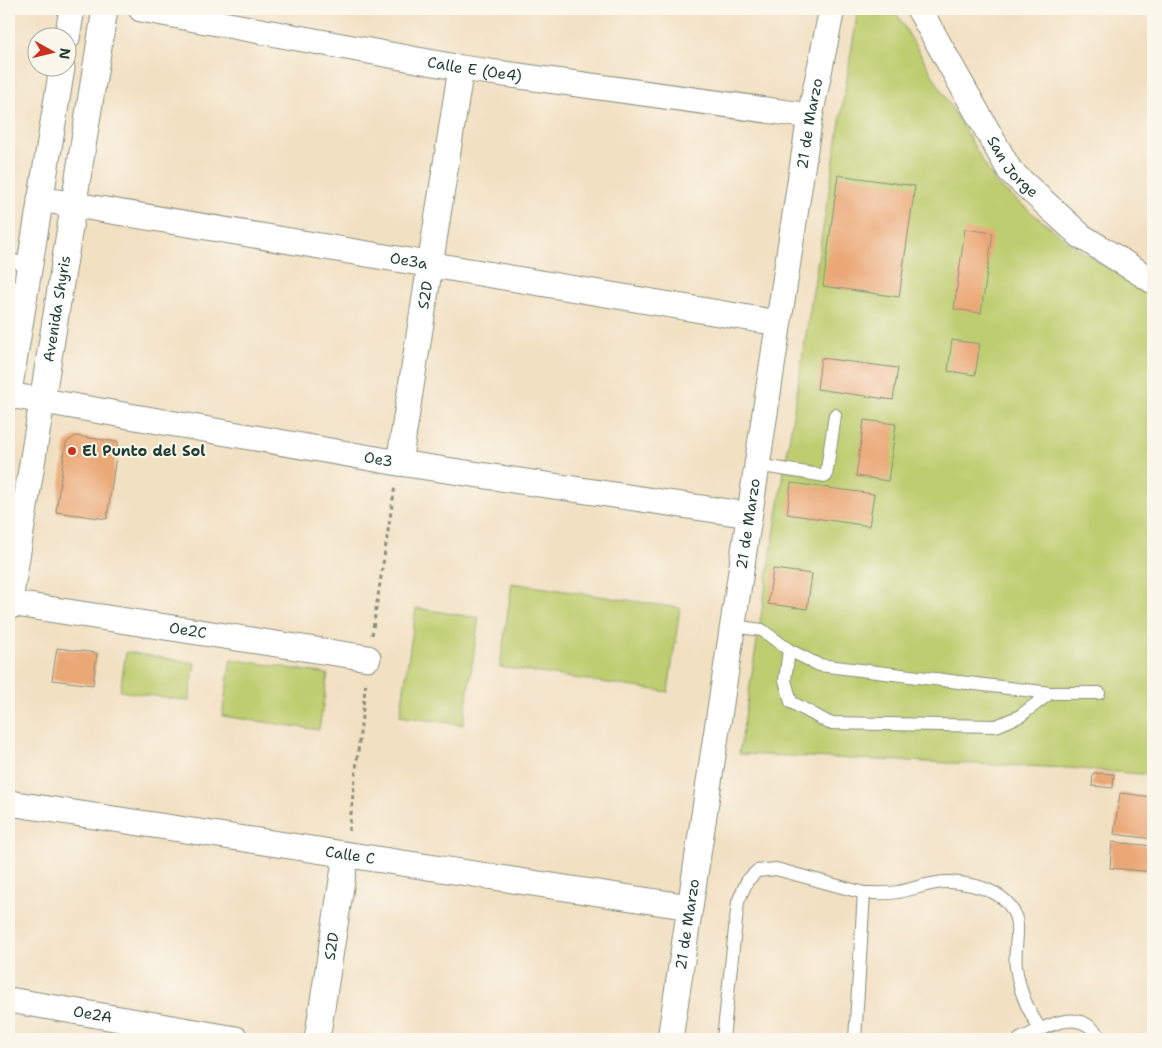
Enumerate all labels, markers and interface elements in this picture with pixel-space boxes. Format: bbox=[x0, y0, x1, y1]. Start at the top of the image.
north arrow bbox=[28, 28, 78, 78]
text: N bbox=[55, 47, 75, 61]
street label: Calle E (Oe4) bbox=[426, 52, 523, 86]
street label: 21 de Marzo bbox=[792, 76, 828, 170]
street label: San Jorge bbox=[982, 132, 1043, 202]
street label: Oe3a bbox=[388, 248, 430, 274]
street label: Avenida Shyris bbox=[38, 254, 75, 364]
street label: S2D bbox=[413, 280, 437, 310]
place label: El Punto del Sol bbox=[82, 441, 205, 461]
marker: El Punto del Sol bbox=[66, 445, 78, 457]
street label: Oe3 bbox=[362, 447, 394, 472]
street label: 21 de Marzo bbox=[731, 477, 765, 571]
street label: Oe2C bbox=[168, 618, 208, 643]
street label: Calle C bbox=[324, 841, 376, 869]
street label: 21 de Marzo bbox=[671, 877, 704, 971]
street label: S2D bbox=[320, 931, 344, 962]
street label: Oe2A bbox=[72, 1001, 114, 1028]

